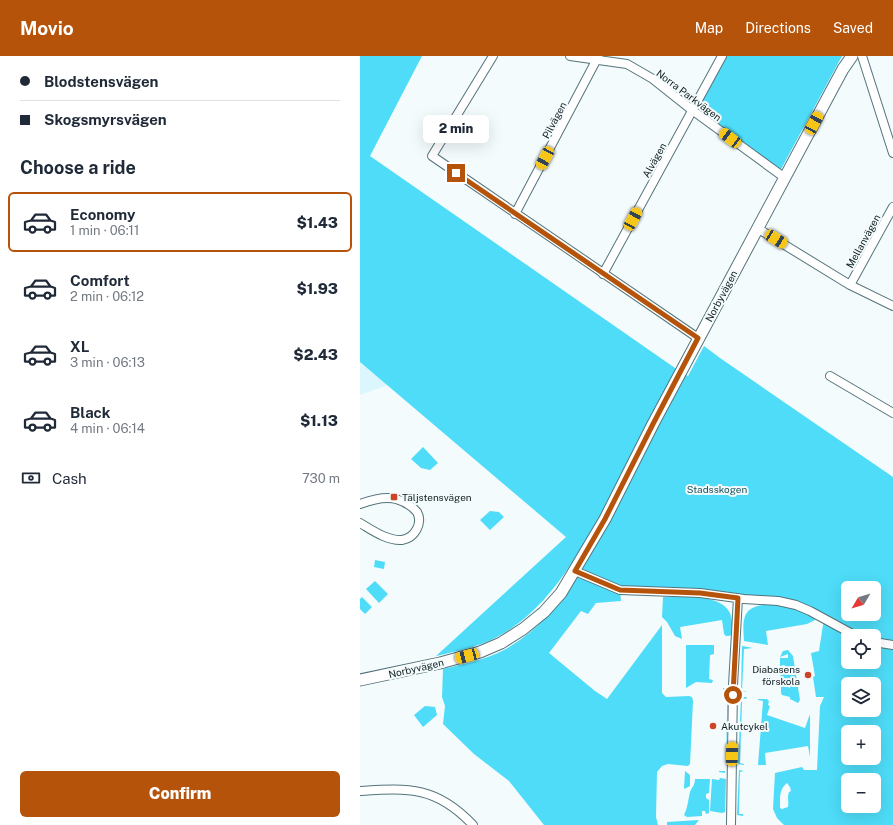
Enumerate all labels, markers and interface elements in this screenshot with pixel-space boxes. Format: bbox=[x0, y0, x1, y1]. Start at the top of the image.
text: Movio bbox=[20, 17, 74, 39]
text: Map bbox=[695, 20, 723, 36]
text: Directions bbox=[745, 20, 811, 36]
text: Saved bbox=[833, 20, 873, 36]
street label: Norra Parkvägen bbox=[654, 67, 724, 123]
text: Blodstensvägen bbox=[44, 73, 158, 90]
street label: Pilvägen bbox=[539, 99, 569, 140]
car bbox=[803, 110, 825, 136]
text: Skogsmyrsvägen bbox=[44, 111, 167, 128]
callout: 2 min bbox=[423, 115, 489, 143]
text: 2 min bbox=[439, 121, 473, 136]
car bbox=[717, 126, 743, 150]
street label: Alvägen bbox=[640, 140, 669, 179]
car bbox=[534, 145, 556, 171]
text: Choose a ride bbox=[20, 157, 136, 178]
route end bbox=[447, 164, 465, 182]
icon: car bbox=[22, 204, 58, 240]
text: Economy bbox=[70, 206, 135, 223]
car bbox=[622, 206, 644, 232]
street label: Mellanvägen bbox=[843, 212, 883, 270]
text: $1.43 bbox=[296, 214, 338, 231]
text: 1 min · 06:11 bbox=[70, 223, 139, 238]
car bbox=[763, 228, 789, 250]
street label: Norbyvägen bbox=[702, 268, 740, 324]
icon: car bbox=[22, 270, 58, 306]
text: Comfort bbox=[70, 272, 130, 289]
text: $1.93 bbox=[296, 280, 338, 297]
text: 2 min · 06:12 bbox=[70, 289, 144, 304]
icon: car bbox=[22, 336, 58, 372]
text: XL bbox=[70, 338, 89, 355]
text: $2.43 bbox=[293, 346, 338, 363]
text: 3 min · 06:13 bbox=[70, 355, 145, 370]
icon: car bbox=[22, 402, 58, 438]
text: Black bbox=[70, 404, 110, 421]
text: $1.13 bbox=[300, 412, 338, 429]
text: 4 min · 06:14 bbox=[70, 421, 145, 436]
icon: cash bbox=[20, 467, 42, 489]
text: Cash bbox=[52, 470, 87, 487]
text: 730 m bbox=[302, 471, 340, 486]
park label: Stadsskogen bbox=[687, 483, 747, 495]
place label: Täljstensvägen bbox=[402, 491, 472, 503]
marker: Täljstensvägen bbox=[389, 492, 399, 502]
north arrow bbox=[841, 581, 881, 621]
map controls bbox=[841, 581, 881, 813]
button: locate bbox=[841, 629, 881, 669]
car bbox=[454, 647, 480, 665]
street label: Norbyvägen bbox=[387, 656, 445, 680]
place label: Diabasens förskola bbox=[752, 663, 800, 687]
marker: Diabasens förskola bbox=[803, 670, 813, 680]
button: layers bbox=[841, 677, 881, 717]
route start bbox=[724, 686, 742, 704]
place label: Akutcykel bbox=[721, 720, 768, 732]
marker: Akutcykel bbox=[708, 721, 718, 731]
button: + bbox=[841, 725, 881, 765]
car bbox=[726, 742, 738, 766]
button: Confirm bbox=[20, 771, 340, 817]
button: − bbox=[841, 773, 881, 813]

